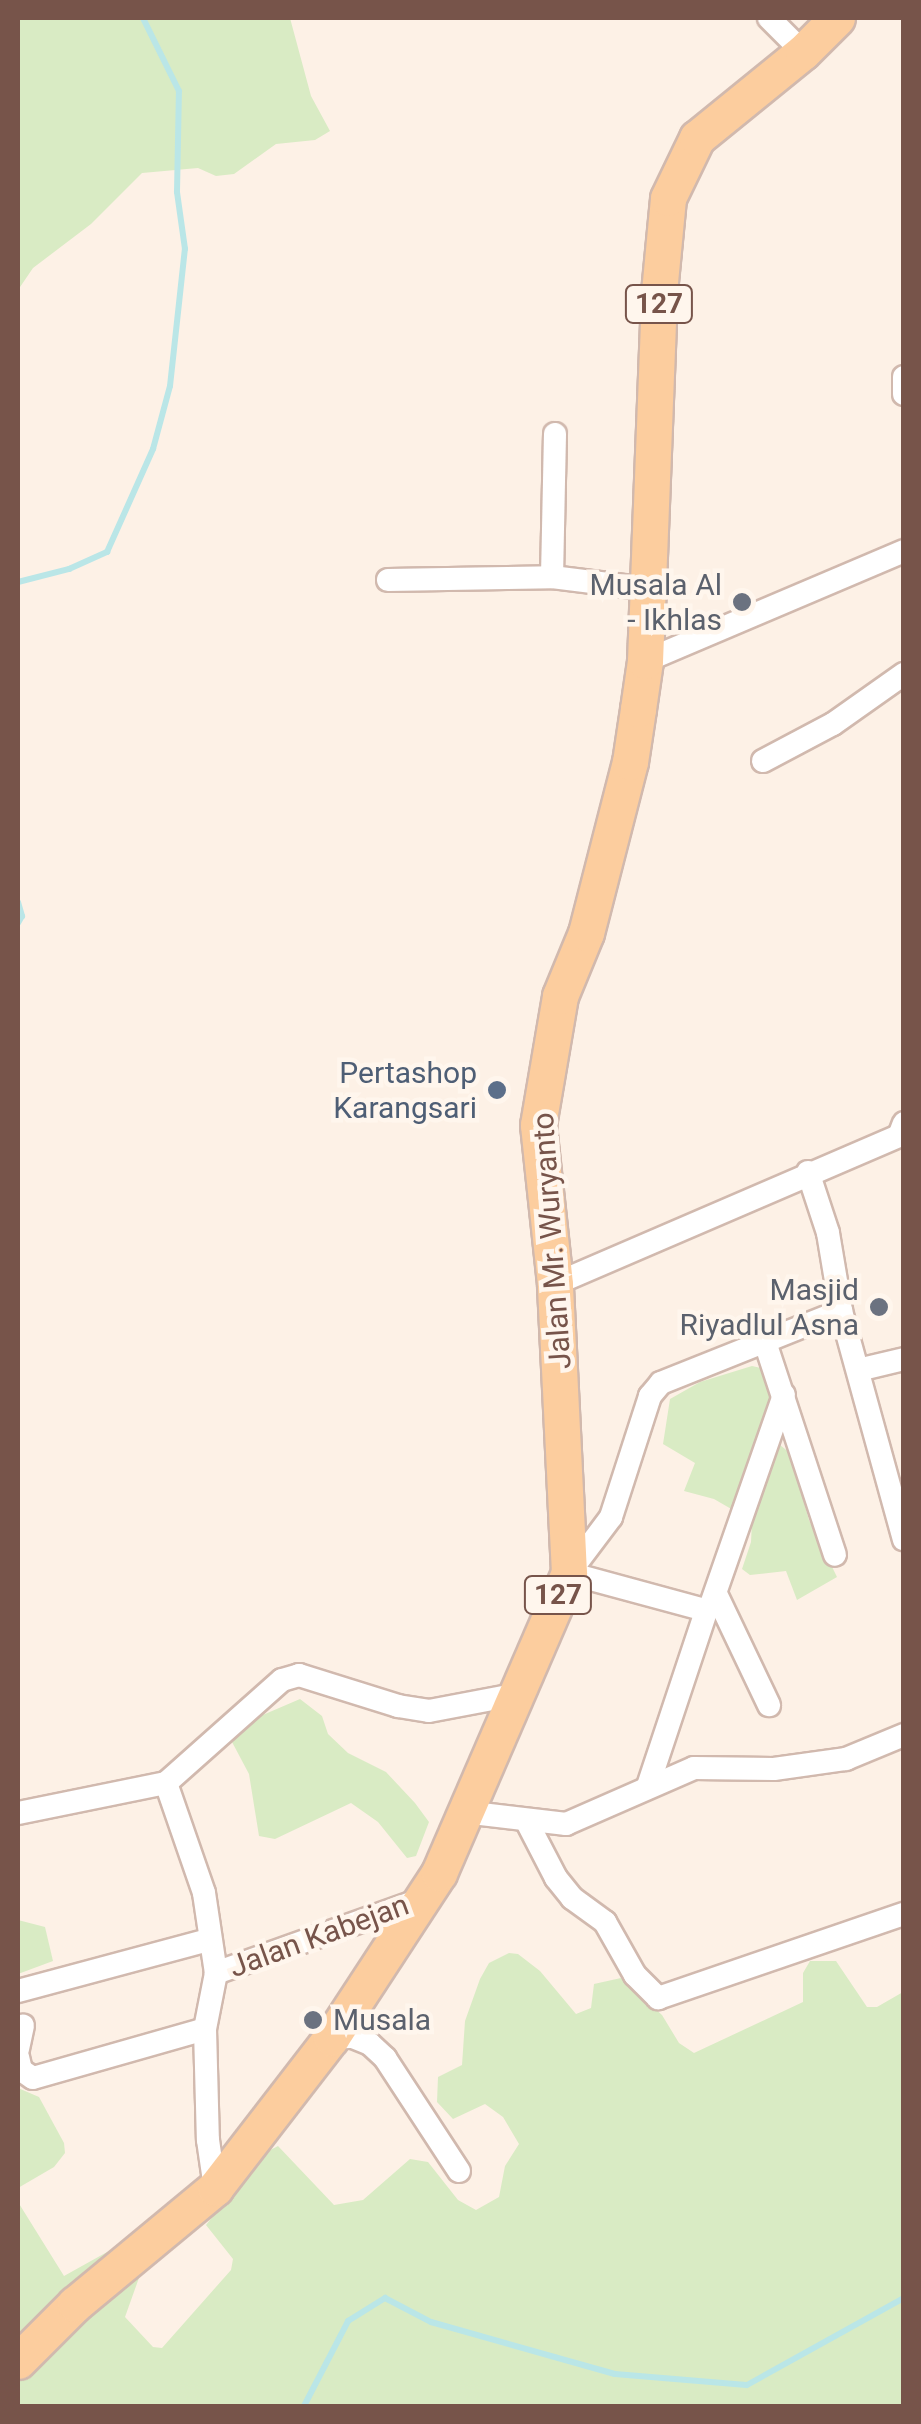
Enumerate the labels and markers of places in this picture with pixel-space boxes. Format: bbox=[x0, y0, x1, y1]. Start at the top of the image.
place label: Musala Al - Ikhlas bbox=[590, 567, 722, 638]
marker: Musala Al - Ikhlas bbox=[731, 591, 753, 613]
place label: Pertashop Karangsari bbox=[333, 1055, 477, 1126]
marker: Pertashop Karangsari bbox=[486, 1079, 508, 1101]
place label: Masjid Riyadlul Asna bbox=[679, 1272, 859, 1342]
marker: Masjid Riyadlul Asna bbox=[868, 1296, 890, 1318]
place label: Musala bbox=[333, 2002, 431, 2038]
marker: Musala bbox=[302, 2009, 324, 2031]

